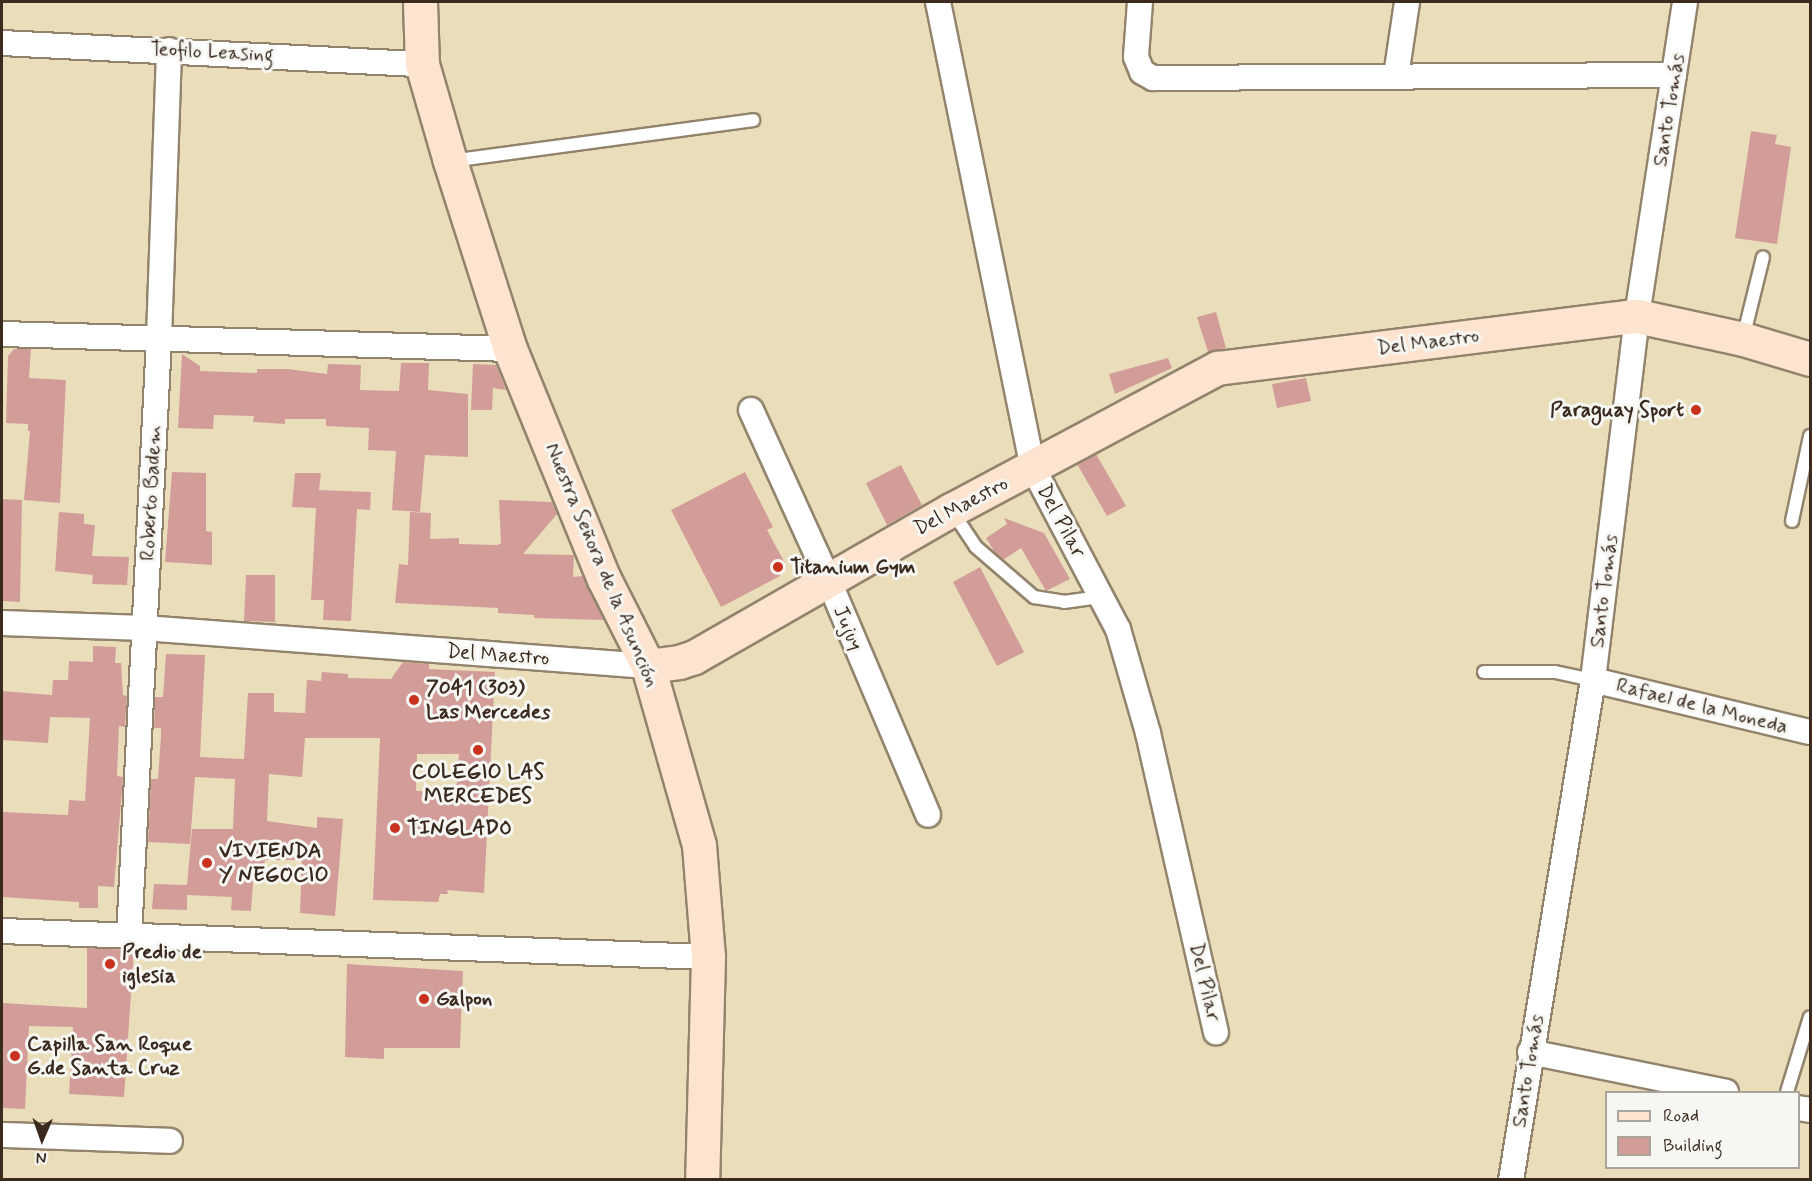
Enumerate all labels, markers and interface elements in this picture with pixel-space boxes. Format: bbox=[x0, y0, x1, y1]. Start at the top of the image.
street label: Teofilo Leasing bbox=[146, 36, 278, 68]
street label: Santo Tomás bbox=[1648, 51, 1690, 169]
street label: Del Maestro bbox=[1375, 323, 1481, 361]
place label: Paraguay Sport bbox=[1543, 397, 1684, 423]
marker: Paraguay Sport bbox=[1689, 403, 1703, 417]
street label: Roberto Badem bbox=[135, 423, 167, 563]
street label: Nuestra Señora de la Asunción bbox=[539, 440, 665, 690]
street label: Del Maestro bbox=[909, 470, 1013, 542]
street label: Del Pilar bbox=[1032, 481, 1090, 561]
street label: Santo Tomás bbox=[1584, 532, 1624, 650]
place label: Titanium Gym bbox=[790, 554, 923, 580]
marker: Titanium Gym bbox=[771, 560, 785, 574]
street label: Jujuy bbox=[827, 602, 869, 654]
street label: Del Maestro bbox=[445, 639, 551, 671]
street label: Rafael de la Moneda bbox=[1611, 672, 1793, 740]
place label: 7041 (303) Las Mercedes bbox=[426, 675, 549, 725]
marker: 7041 (303) Las Mercedes bbox=[407, 693, 421, 707]
marker: COLEGIO LAS MERCEDES bbox=[471, 743, 485, 757]
place label: COLEGIO LAS MERCEDES bbox=[412, 759, 544, 809]
place label: TINGLADO bbox=[407, 815, 512, 841]
marker: TINGLADO bbox=[388, 821, 402, 835]
place label: VIVIENDA Y NEGOCIO bbox=[219, 838, 326, 888]
marker: VIVIENDA Y NEGOCIO bbox=[200, 856, 214, 870]
place label: Predio de iglesia bbox=[122, 939, 202, 989]
street label: Del Pilar bbox=[1184, 942, 1226, 1022]
marker: Predio de iglesia bbox=[103, 957, 117, 971]
place label: Galpon bbox=[436, 986, 492, 1012]
marker: Galpon bbox=[417, 992, 431, 1006]
street label: Santo Tomás bbox=[1507, 1012, 1549, 1130]
place label: Capilla San Roque G.de Santa Cruz bbox=[27, 1031, 184, 1081]
marker: Capilla San Roque G.de Santa Cruz bbox=[8, 1049, 22, 1063]
legend bbox=[1605, 1091, 1800, 1169]
text: Road bbox=[1663, 1104, 1699, 1128]
north arrow bbox=[12, 1109, 72, 1169]
text: Building bbox=[1663, 1134, 1723, 1158]
text: N bbox=[36, 1147, 47, 1168]

